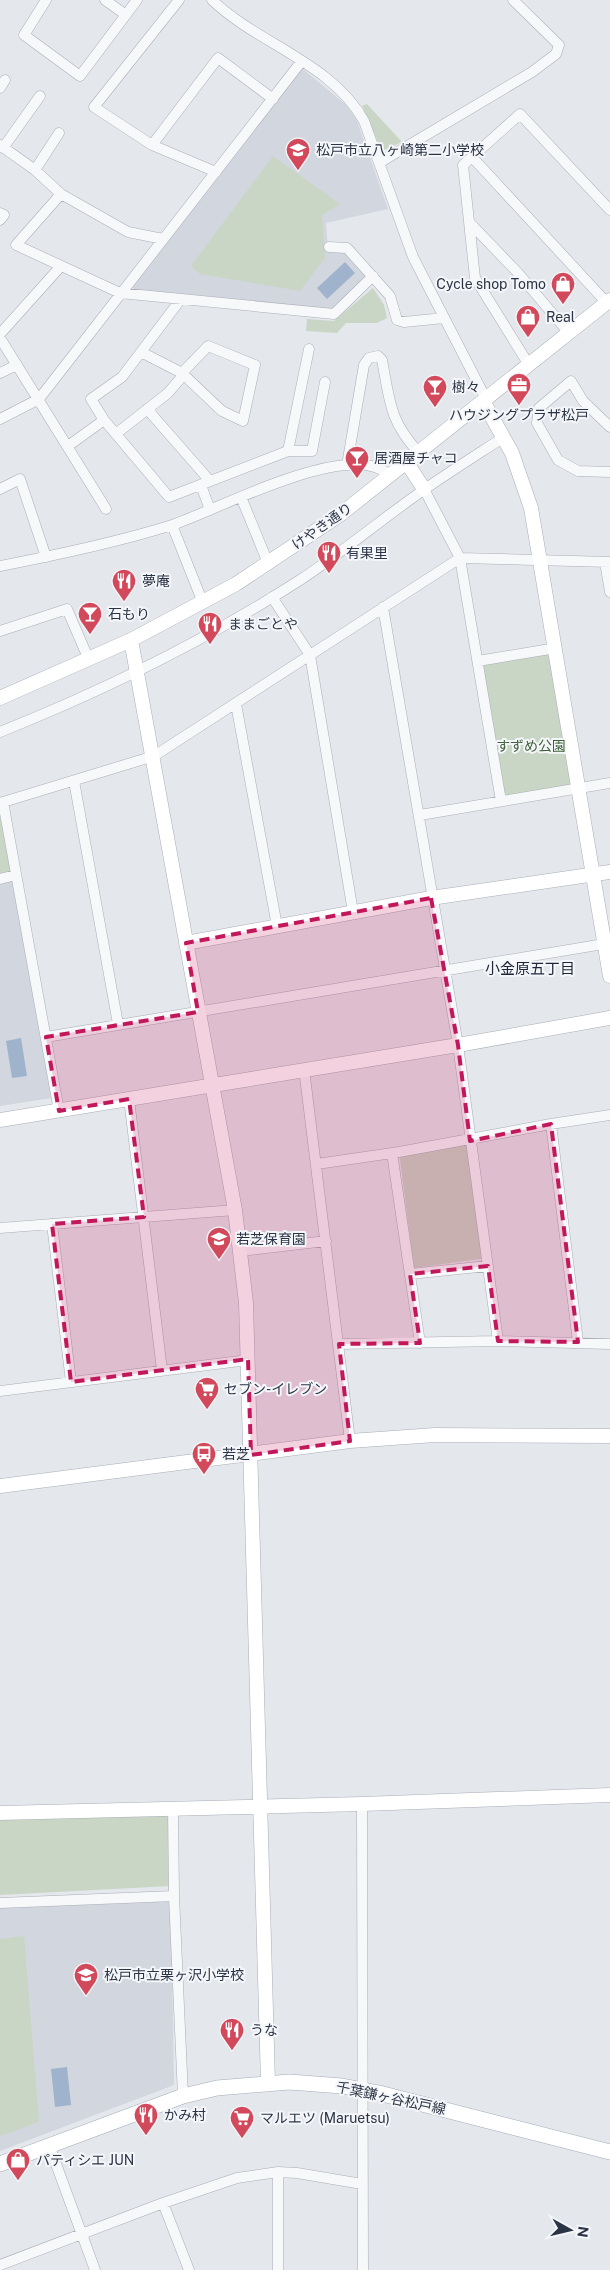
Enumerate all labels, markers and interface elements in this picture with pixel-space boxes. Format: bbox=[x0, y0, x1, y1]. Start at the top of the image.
school or university icon: 松戸市立八ヶ崎第二小学校 bbox=[285, 137, 311, 171]
place label: 松戸市立八ヶ崎第二小学校 bbox=[316, 142, 484, 158]
shop icon: Cycle shop Tomo bbox=[550, 271, 576, 305]
place label: Cycle shop Tomo bbox=[436, 276, 546, 292]
shop icon: Real bbox=[515, 304, 541, 338]
place label: Real bbox=[546, 309, 575, 325]
office icon: ハウジングプラザ松戸 bbox=[506, 372, 532, 406]
bar icon: 樹々 bbox=[422, 374, 448, 408]
place label: 樹々 bbox=[452, 379, 480, 395]
place label: ハウジングプラザ松戸 bbox=[449, 407, 589, 423]
bar icon: 居酒屋チャコ bbox=[344, 445, 370, 479]
place label: 居酒屋チャコ bbox=[374, 450, 458, 466]
street label: けやき通り bbox=[289, 499, 355, 553]
restaurant icon: 有果里 bbox=[316, 540, 342, 574]
place label: 有果里 bbox=[346, 545, 388, 561]
restaurant icon: 夢庵 bbox=[111, 568, 137, 602]
place label: 夢庵 bbox=[142, 573, 170, 589]
bar icon: 石もり bbox=[77, 601, 103, 635]
place label: 石もり bbox=[108, 606, 150, 622]
restaurant icon: ままごとや bbox=[197, 611, 223, 645]
place label: ままごとや bbox=[228, 616, 298, 632]
park label: すずめ公園 bbox=[496, 738, 566, 754]
district label: 小金原五丁目 bbox=[485, 960, 575, 977]
school or university icon: 若芝保育園 bbox=[206, 1226, 232, 1260]
place label: 若芝保育園 bbox=[236, 1231, 306, 1247]
supermarket icon: セブン-イレブン bbox=[194, 1376, 220, 1410]
place label: セブン-イレブン bbox=[224, 1381, 327, 1397]
bus stop icon: 若芝 bbox=[191, 1441, 217, 1475]
place label: 若芝 bbox=[222, 1446, 250, 1462]
school or university icon: 松戸市立栗ヶ沢小学校 bbox=[73, 1962, 99, 1996]
place label: 松戸市立栗ヶ沢小学校 bbox=[104, 1967, 244, 1983]
restaurant icon: うな bbox=[219, 2017, 245, 2051]
place label: うな bbox=[250, 2022, 278, 2038]
street label: 千葉鎌ヶ谷松戸線 bbox=[335, 2079, 447, 2117]
restaurant icon: かみ村 bbox=[133, 2102, 159, 2136]
supermarket icon: マルエツ (Maruetsu) bbox=[229, 2105, 255, 2139]
place label: かみ村 bbox=[164, 2107, 206, 2123]
place label: マルエツ (Maruetsu) bbox=[260, 2110, 390, 2126]
shop icon: パティシエ JUN bbox=[5, 2147, 31, 2181]
place label: パティシエ JUN bbox=[36, 2152, 134, 2168]
north arrow bbox=[545, 2205, 595, 2255]
text: N bbox=[574, 2225, 592, 2238]

